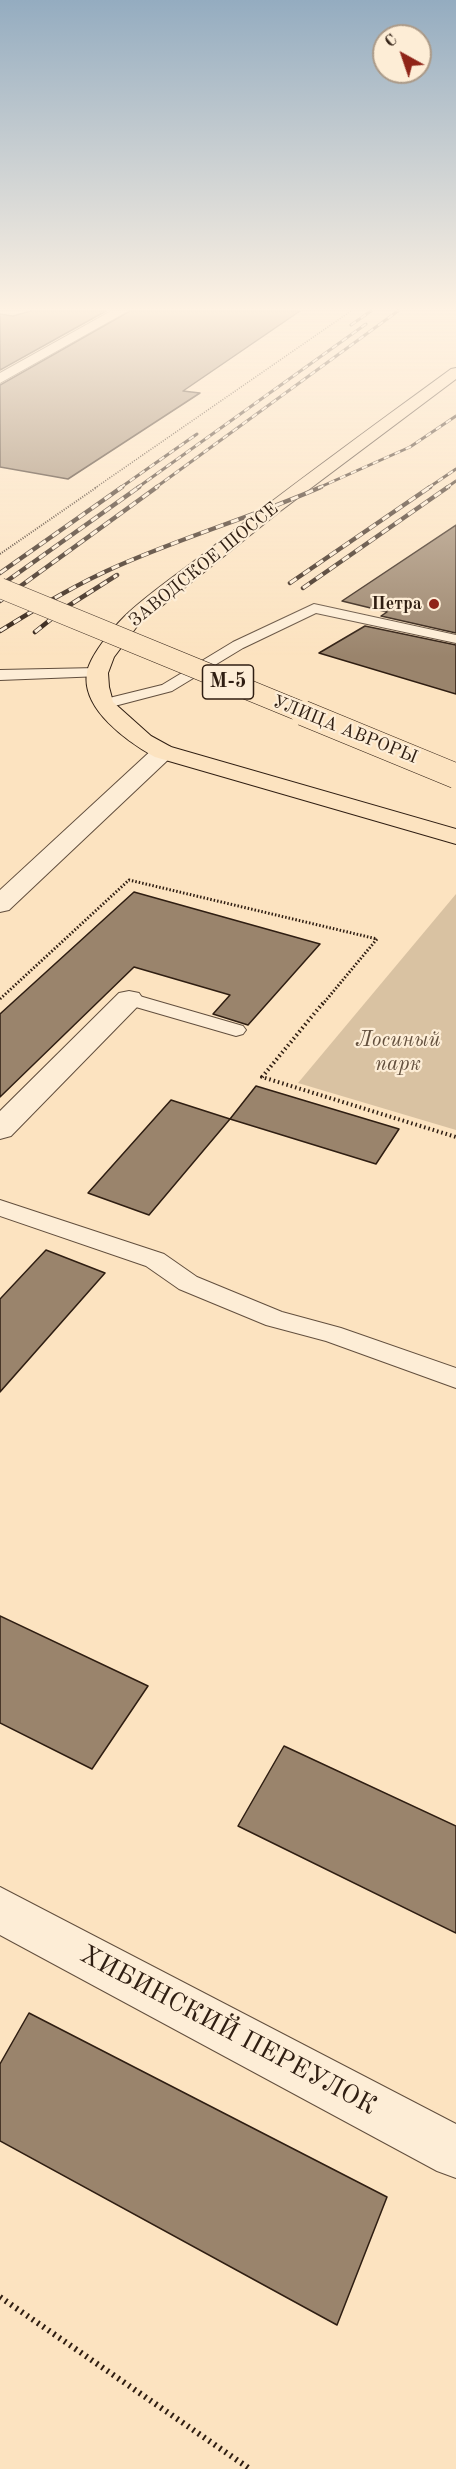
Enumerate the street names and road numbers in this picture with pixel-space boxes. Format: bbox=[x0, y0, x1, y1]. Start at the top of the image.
street label: ЗАВОДСКОЕ ШОССЕ bbox=[125, 498, 283, 632]
road number: М-5 bbox=[202, 665, 254, 699]
street label: УЛИЦА АВРОРЫ bbox=[269, 691, 421, 769]
street label: ХИБИНСКИЙ ПЕРЕУЛОК bbox=[74, 1939, 382, 2123]

